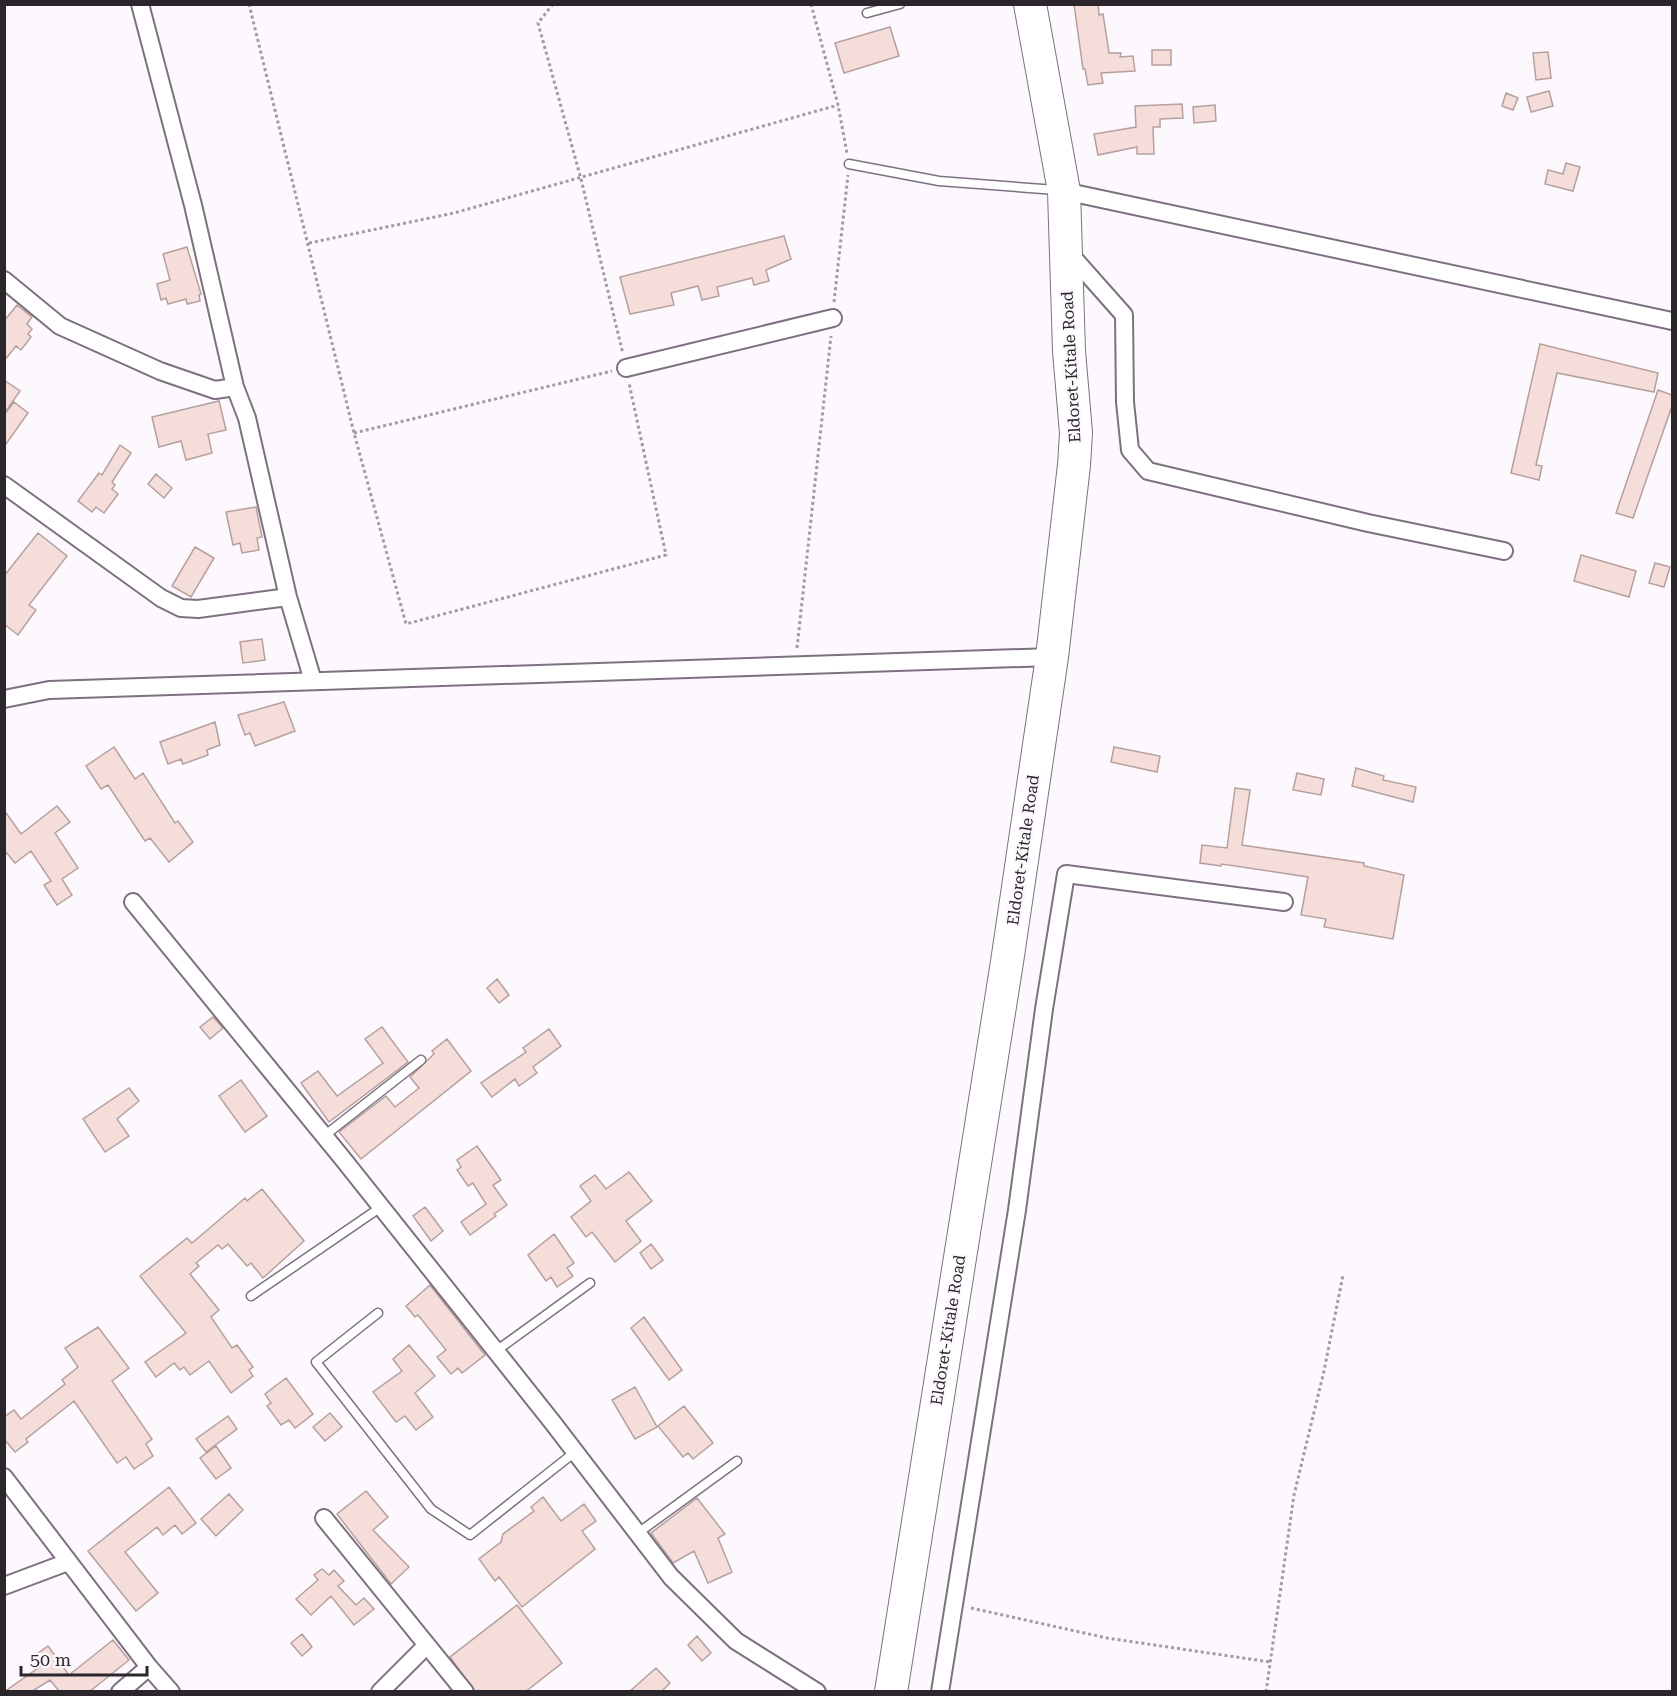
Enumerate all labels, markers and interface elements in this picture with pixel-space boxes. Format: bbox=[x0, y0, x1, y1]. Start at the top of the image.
street label: Eldoret-Kitale Road bbox=[1058, 291, 1084, 443]
street label: Eldoret-Kitale Road bbox=[1003, 773, 1043, 927]
street label: Eldoret-Kitale Road bbox=[927, 1253, 969, 1407]
scale bar bbox=[21, 1639, 147, 1677]
text: 50 m bbox=[30, 1649, 71, 1670]

